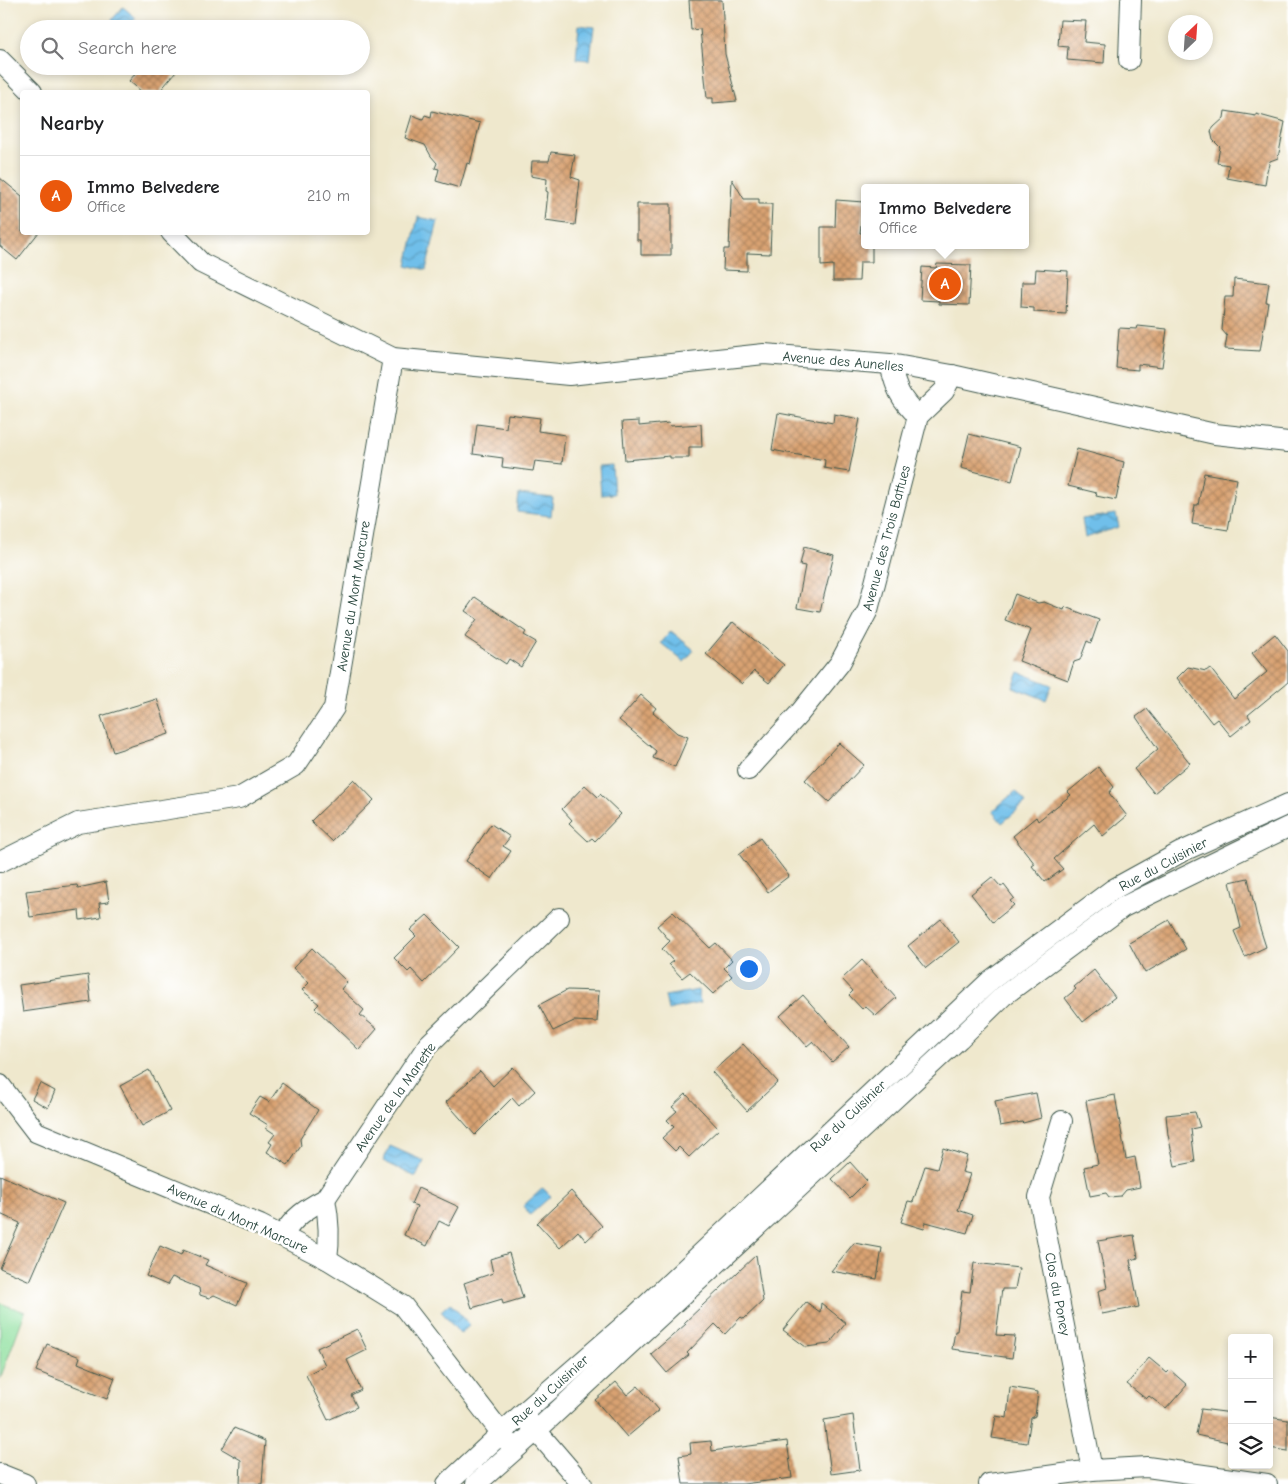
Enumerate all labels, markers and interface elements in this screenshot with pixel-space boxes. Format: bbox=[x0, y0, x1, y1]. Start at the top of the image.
north arrow bbox=[1168, 15, 1213, 60]
search box bbox=[20, 20, 370, 75]
icon: search bbox=[38, 34, 66, 62]
text: Search here bbox=[78, 37, 177, 59]
text: Nearby bbox=[40, 111, 104, 135]
text: Immo Belvedere bbox=[87, 176, 220, 198]
popup bbox=[861, 184, 1029, 249]
text: A bbox=[52, 187, 60, 205]
text: 210 m bbox=[307, 187, 350, 205]
text: Immo Belvedere bbox=[879, 197, 1011, 219]
text: Office bbox=[87, 198, 126, 216]
text: Office bbox=[879, 219, 917, 237]
pin: A bbox=[929, 265, 961, 303]
street label: Avenue des Aunelles bbox=[782, 348, 904, 375]
street label: Avenue des Trois Battues bbox=[859, 463, 914, 613]
street label: Avenue du Mont Marcure bbox=[333, 519, 374, 673]
street label: Rue du Cuisinier bbox=[1116, 834, 1211, 895]
your location bbox=[736, 956, 762, 982]
street label: Avenue de la Manette bbox=[351, 1039, 440, 1155]
street label: Rue du Cuisinier bbox=[807, 1076, 890, 1156]
street label: Avenue du Mont Marcure bbox=[165, 1180, 311, 1257]
street label: Clos du Poney bbox=[1041, 1251, 1074, 1338]
map controls bbox=[1228, 1334, 1273, 1469]
button: + bbox=[1228, 1334, 1273, 1379]
street label: Rue du Cuisinier bbox=[508, 1351, 593, 1429]
button: − bbox=[1228, 1379, 1273, 1424]
button: layers bbox=[1228, 1424, 1273, 1469]

